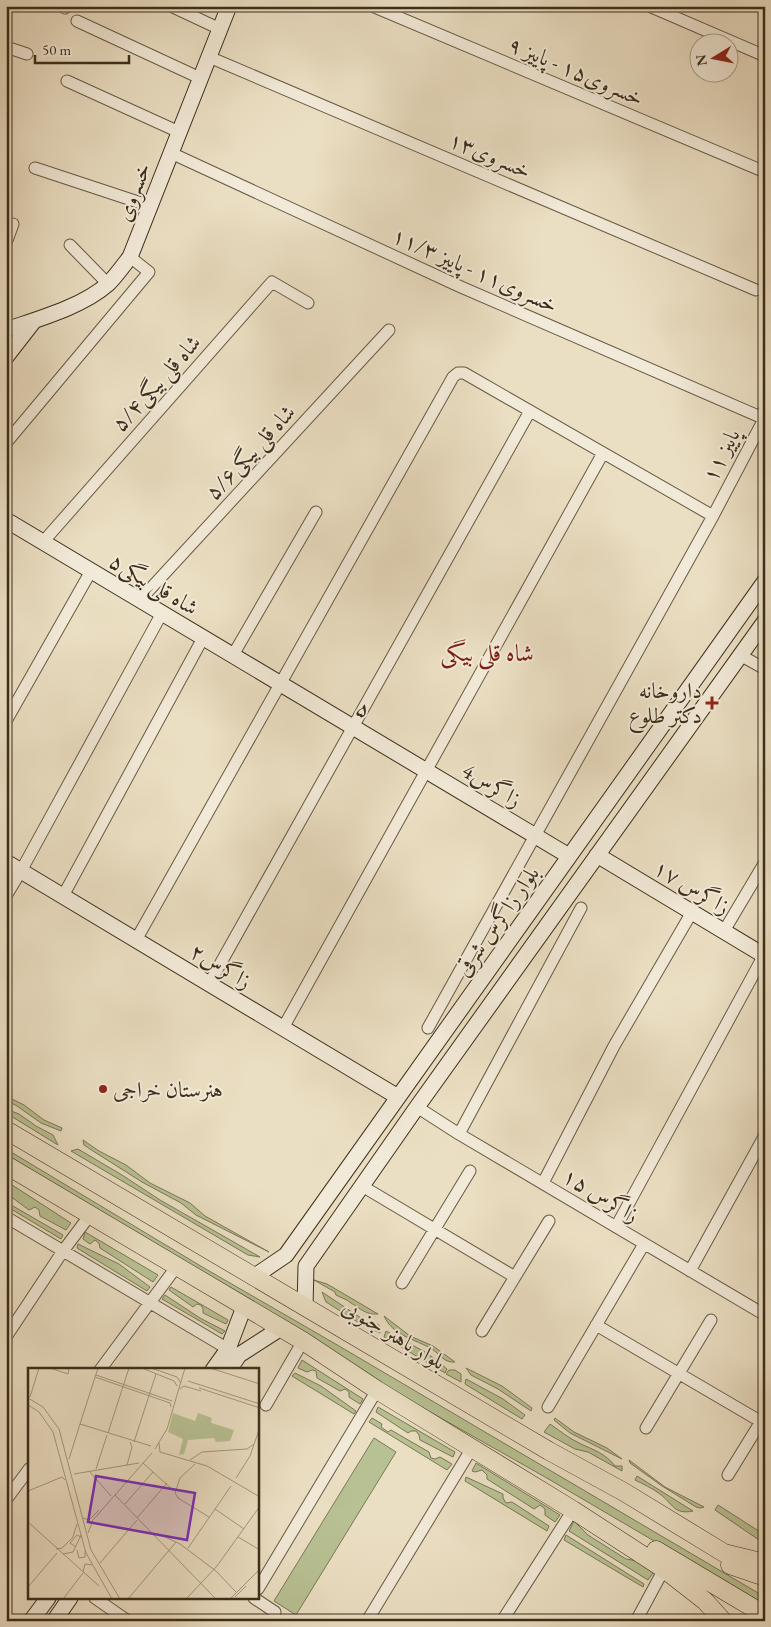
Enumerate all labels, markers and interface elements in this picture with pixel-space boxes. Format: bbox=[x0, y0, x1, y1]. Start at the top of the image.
street label: خسروى۱۵ - پاییز ۹ bbox=[503, 30, 648, 114]
scale bar bbox=[35, 32, 129, 64]
north arrow bbox=[688, 32, 738, 82]
text: 50 m bbox=[42, 40, 71, 59]
text: N bbox=[691, 52, 711, 67]
street label: خسروى۱۳ bbox=[445, 125, 535, 185]
street label: خسروى bbox=[109, 159, 157, 225]
street label: خسروى۱۱ - پاییز ۱۱/۳ bbox=[387, 220, 562, 321]
street label: شاه قلی بیگی۵/۴ bbox=[105, 329, 209, 439]
street label: شاه قلی بیگی۵/۶ bbox=[198, 398, 303, 507]
street label: پاییز ۱۱ bbox=[695, 422, 749, 487]
street label: شاه قلی بیگی۵ bbox=[103, 546, 204, 624]
district label: شاه قلی بیگی bbox=[440, 637, 534, 670]
place label: داروخانه دکتر طلوع bbox=[628, 676, 702, 734]
street label: ۵ bbox=[351, 693, 377, 725]
marker: داروخانه دکتر طلوع bbox=[706, 697, 718, 709]
street label: زاگرس4 bbox=[457, 756, 527, 814]
street label: زاگرس ۱۷ bbox=[648, 853, 736, 921]
street label: بلوار زاگرس شرقی bbox=[448, 860, 546, 982]
street label: زاگرس۲ bbox=[185, 936, 257, 996]
place label: هنرستان خراجی bbox=[113, 1075, 223, 1104]
marker: هنرستان خراجی bbox=[97, 1083, 109, 1095]
street label: زاگرس ۱۵ bbox=[557, 1161, 645, 1229]
street label: بلوار باهنر جنوبی bbox=[336, 1292, 451, 1378]
inset map bbox=[28, 1368, 259, 1600]

